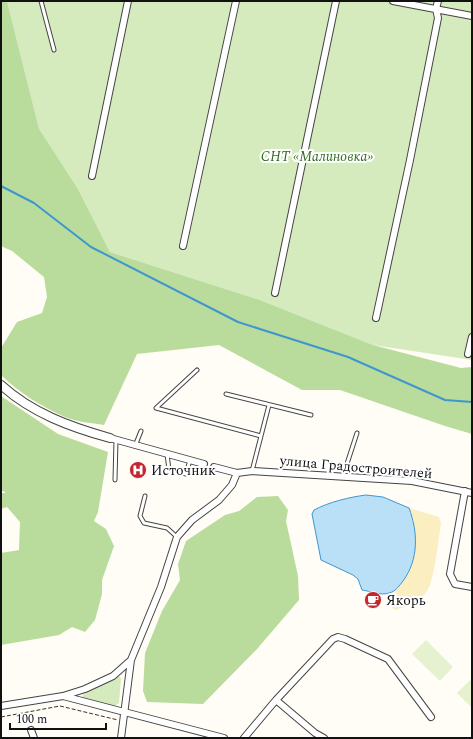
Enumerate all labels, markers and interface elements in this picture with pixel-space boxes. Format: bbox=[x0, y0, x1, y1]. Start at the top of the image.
park label: СНТ «Малиновка» bbox=[261, 146, 373, 167]
street label: улица Градостроителей bbox=[278, 450, 433, 484]
hospital icon: Источник bbox=[128, 460, 148, 480]
place label: Источник bbox=[151, 460, 216, 481]
cafe icon: Якорь bbox=[363, 590, 383, 610]
place label: Якорь bbox=[386, 590, 426, 611]
scale bar bbox=[10, 705, 106, 731]
text: 100 m bbox=[16, 710, 47, 729]

